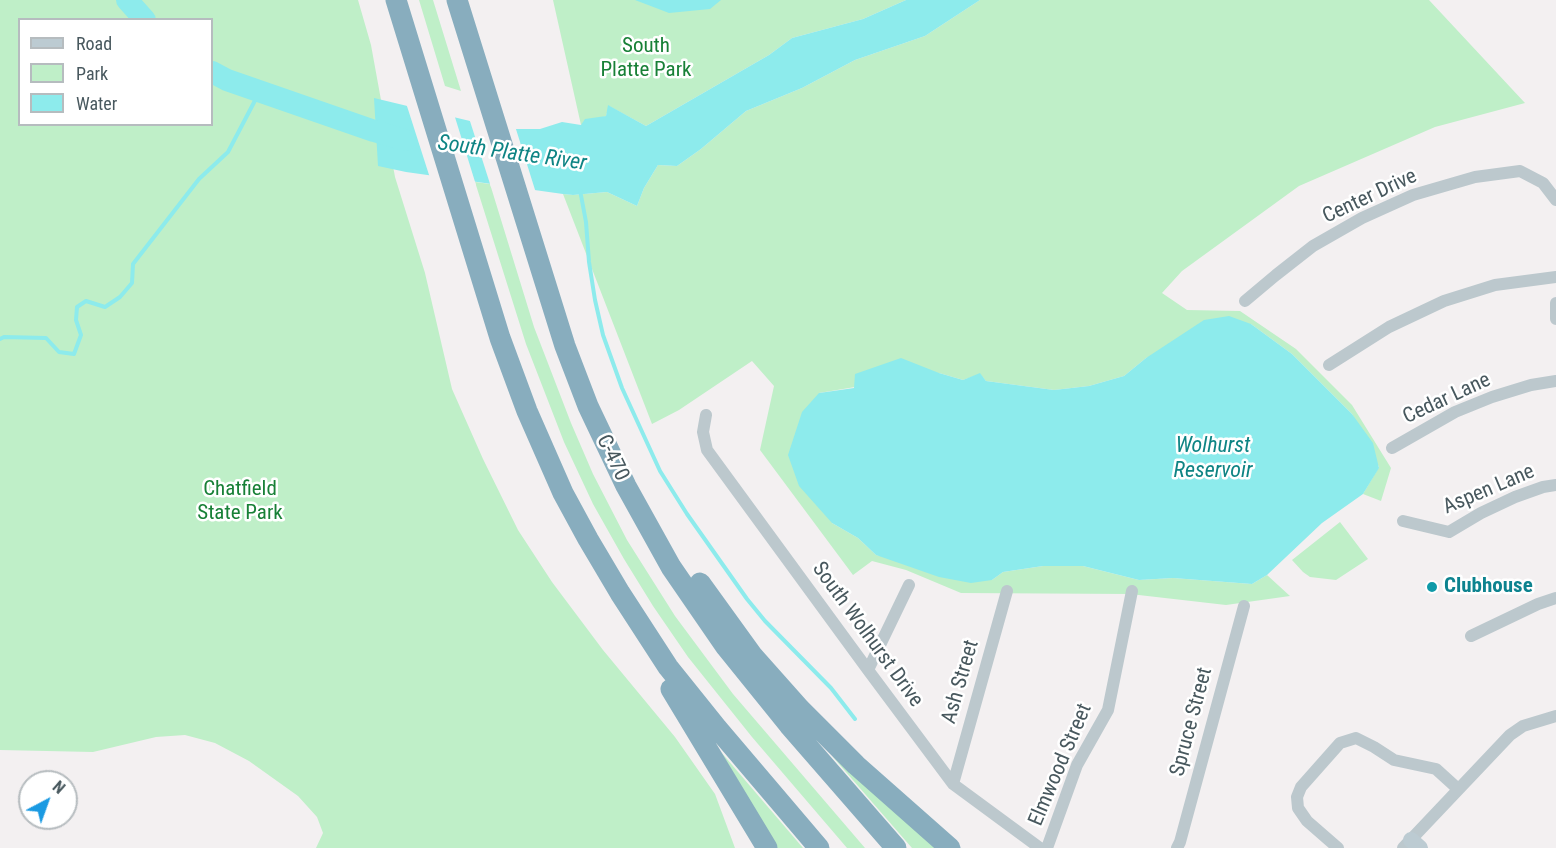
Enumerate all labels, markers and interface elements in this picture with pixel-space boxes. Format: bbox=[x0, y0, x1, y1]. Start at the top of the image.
legend bbox=[18, 18, 213, 126]
text: Road bbox=[76, 33, 112, 54]
park label: South Platte Park bbox=[600, 34, 692, 84]
text: Park bbox=[76, 63, 108, 84]
text: Water bbox=[76, 93, 117, 114]
water label: South Platte River bbox=[436, 130, 588, 178]
street label: Center Drive bbox=[1319, 164, 1421, 230]
street label: Cedar Lane bbox=[1399, 368, 1495, 430]
street label: C-470 bbox=[590, 431, 634, 485]
water label: Wolhurst Reservoir bbox=[1174, 433, 1252, 484]
street label: Aspen Lane bbox=[1439, 459, 1539, 521]
park label: Chatfield State Park bbox=[197, 477, 283, 527]
street label: South Wolhurst Drive bbox=[806, 558, 928, 712]
place label: Clubhouse bbox=[1444, 574, 1533, 600]
marker: Clubhouse bbox=[1425, 580, 1439, 594]
street label: Ash Street bbox=[937, 637, 985, 727]
street label: Spruce Street bbox=[1165, 665, 1219, 779]
street label: Elmwood Street bbox=[1024, 700, 1098, 830]
north arrow bbox=[18, 770, 78, 830]
text: N bbox=[49, 777, 69, 798]

